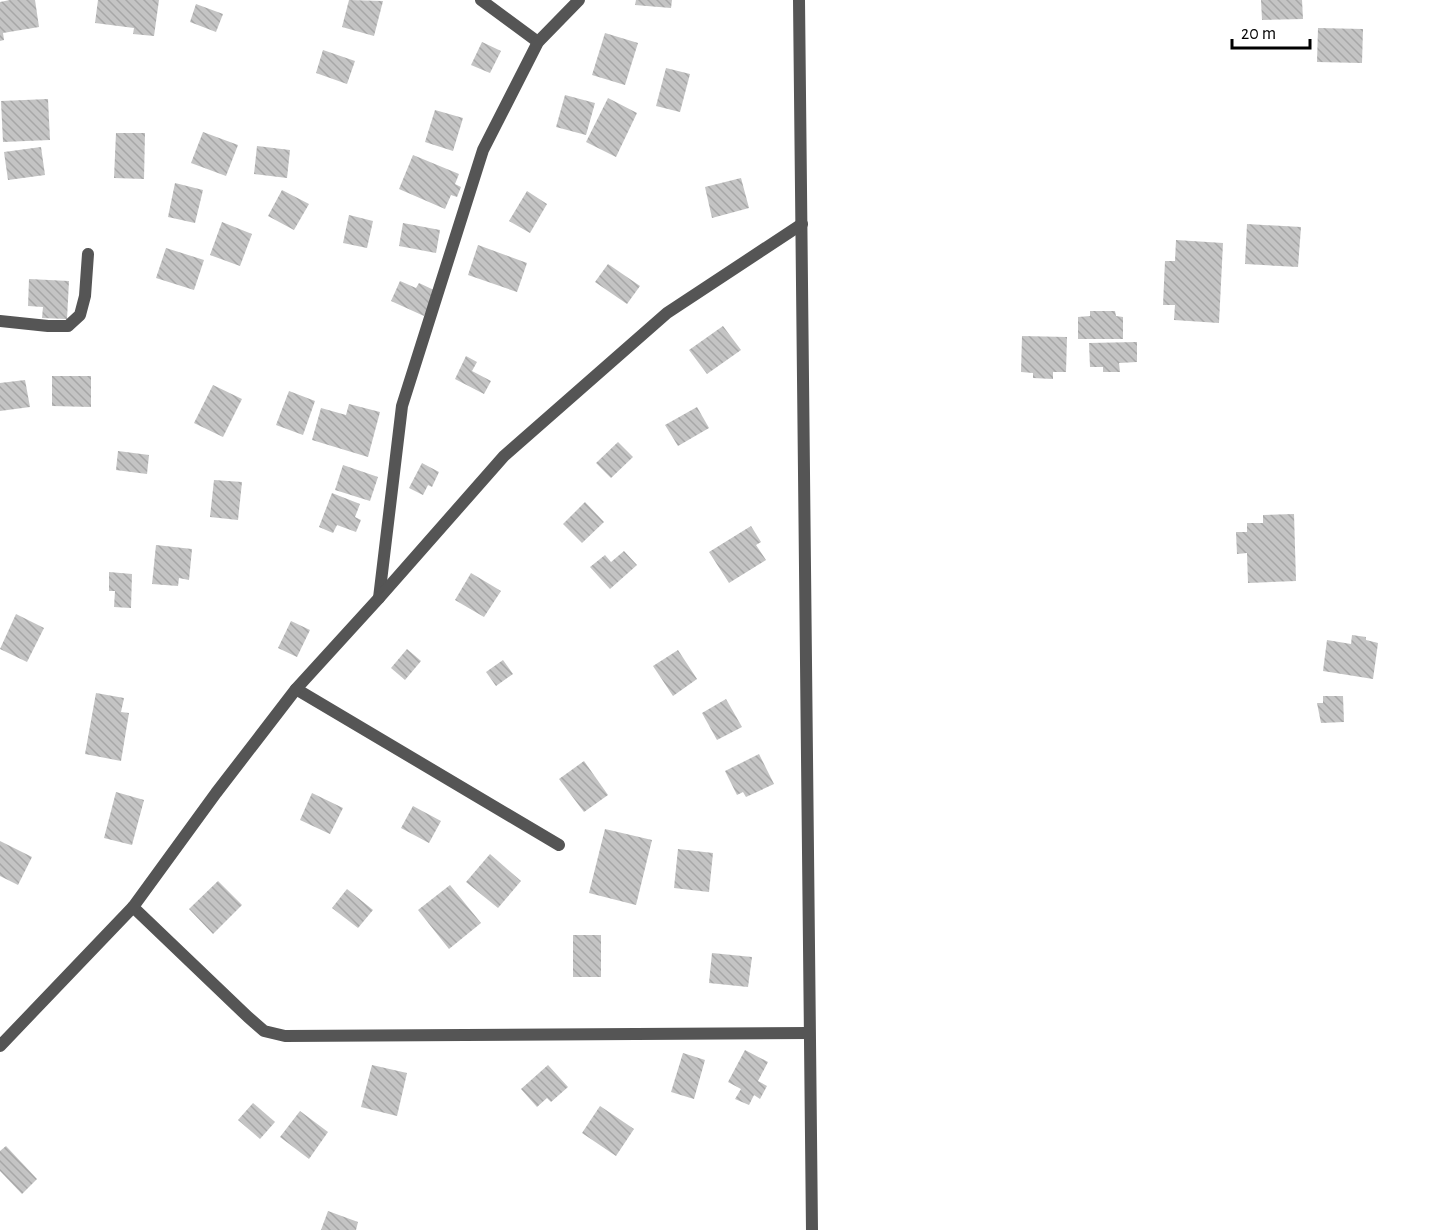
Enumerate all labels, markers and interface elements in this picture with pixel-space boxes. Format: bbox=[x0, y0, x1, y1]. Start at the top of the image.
scale bar bbox=[1232, 12, 1310, 50]
text: 20 m bbox=[1241, 25, 1276, 43]

